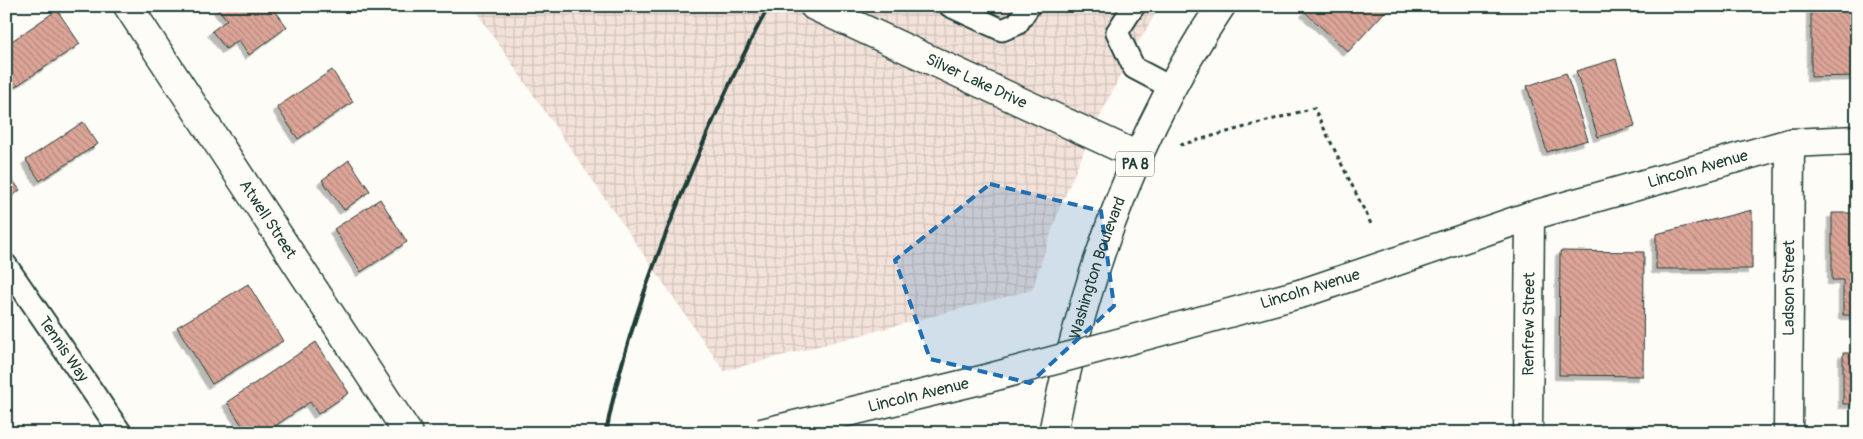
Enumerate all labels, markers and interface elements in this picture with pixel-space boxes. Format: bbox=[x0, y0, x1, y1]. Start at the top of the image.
street label: Silver Lake Drive bbox=[923, 49, 1030, 113]
street label: Lincoln Avenue bbox=[1645, 145, 1750, 192]
road number: PA 8 bbox=[1116, 152, 1154, 176]
street label: Atwell Street bbox=[235, 176, 301, 263]
street label: Washington Boulevard bbox=[1065, 194, 1130, 341]
street label: Ladson Street bbox=[1779, 239, 1799, 336]
street label: Lincoln Avenue bbox=[1258, 264, 1362, 314]
street label: Renfrew Street bbox=[1519, 272, 1539, 376]
street label: Tennis Way bbox=[34, 313, 93, 386]
street label: Lincoln Avenue bbox=[866, 373, 971, 417]

